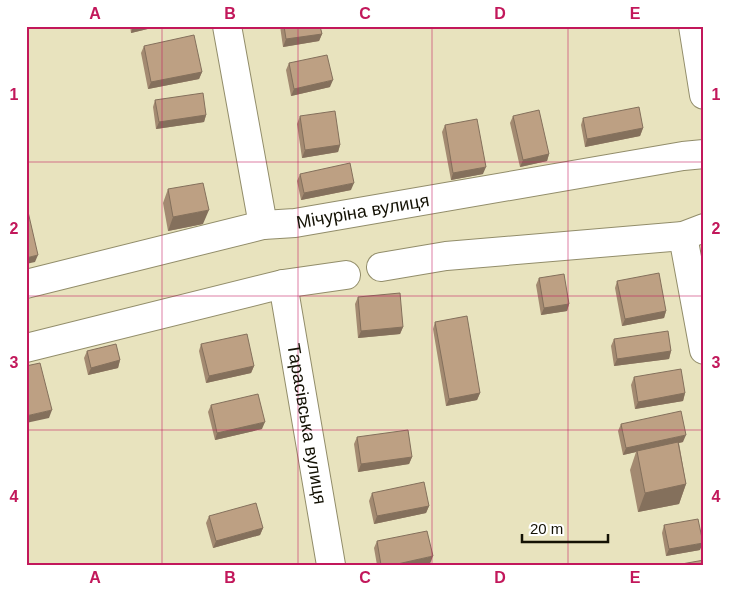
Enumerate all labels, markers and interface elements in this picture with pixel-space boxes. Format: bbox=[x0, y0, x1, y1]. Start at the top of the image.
text: A bbox=[89, 5, 101, 22]
text: B bbox=[224, 5, 236, 22]
text: C bbox=[359, 5, 371, 22]
text: D bbox=[494, 5, 506, 22]
text: E bbox=[630, 5, 641, 22]
text: 1 bbox=[10, 86, 19, 103]
text: 1 bbox=[712, 86, 721, 103]
street label: Мічуріна вулиця bbox=[295, 190, 431, 233]
text: 2 bbox=[10, 220, 19, 237]
text: 2 bbox=[712, 220, 721, 237]
street label: Тарасівська вулиця bbox=[283, 342, 330, 506]
text: 3 bbox=[10, 354, 19, 371]
text: 3 bbox=[712, 354, 721, 371]
text: 4 bbox=[10, 488, 19, 505]
text: 4 bbox=[712, 488, 721, 505]
scale bar bbox=[522, 511, 609, 543]
text: 20 m bbox=[530, 520, 563, 537]
text: A bbox=[89, 569, 101, 586]
text: B bbox=[224, 569, 236, 586]
text: C bbox=[359, 569, 371, 586]
text: D bbox=[494, 569, 506, 586]
text: E bbox=[630, 569, 641, 586]

